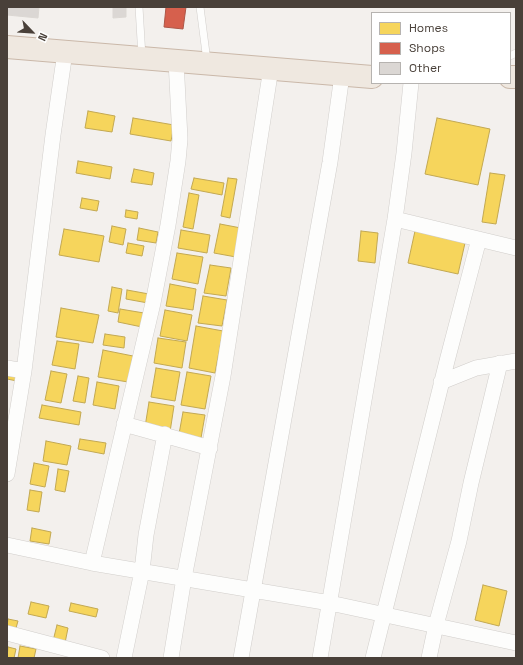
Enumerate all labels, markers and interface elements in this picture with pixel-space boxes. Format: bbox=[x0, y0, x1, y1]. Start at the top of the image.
north arrow bbox=[12, 12, 52, 52]
legend bbox=[371, 12, 511, 84]
text: Homes bbox=[409, 20, 448, 36]
text: N bbox=[35, 31, 51, 43]
text: Shops bbox=[409, 40, 445, 56]
text: Other bbox=[409, 60, 442, 76]

